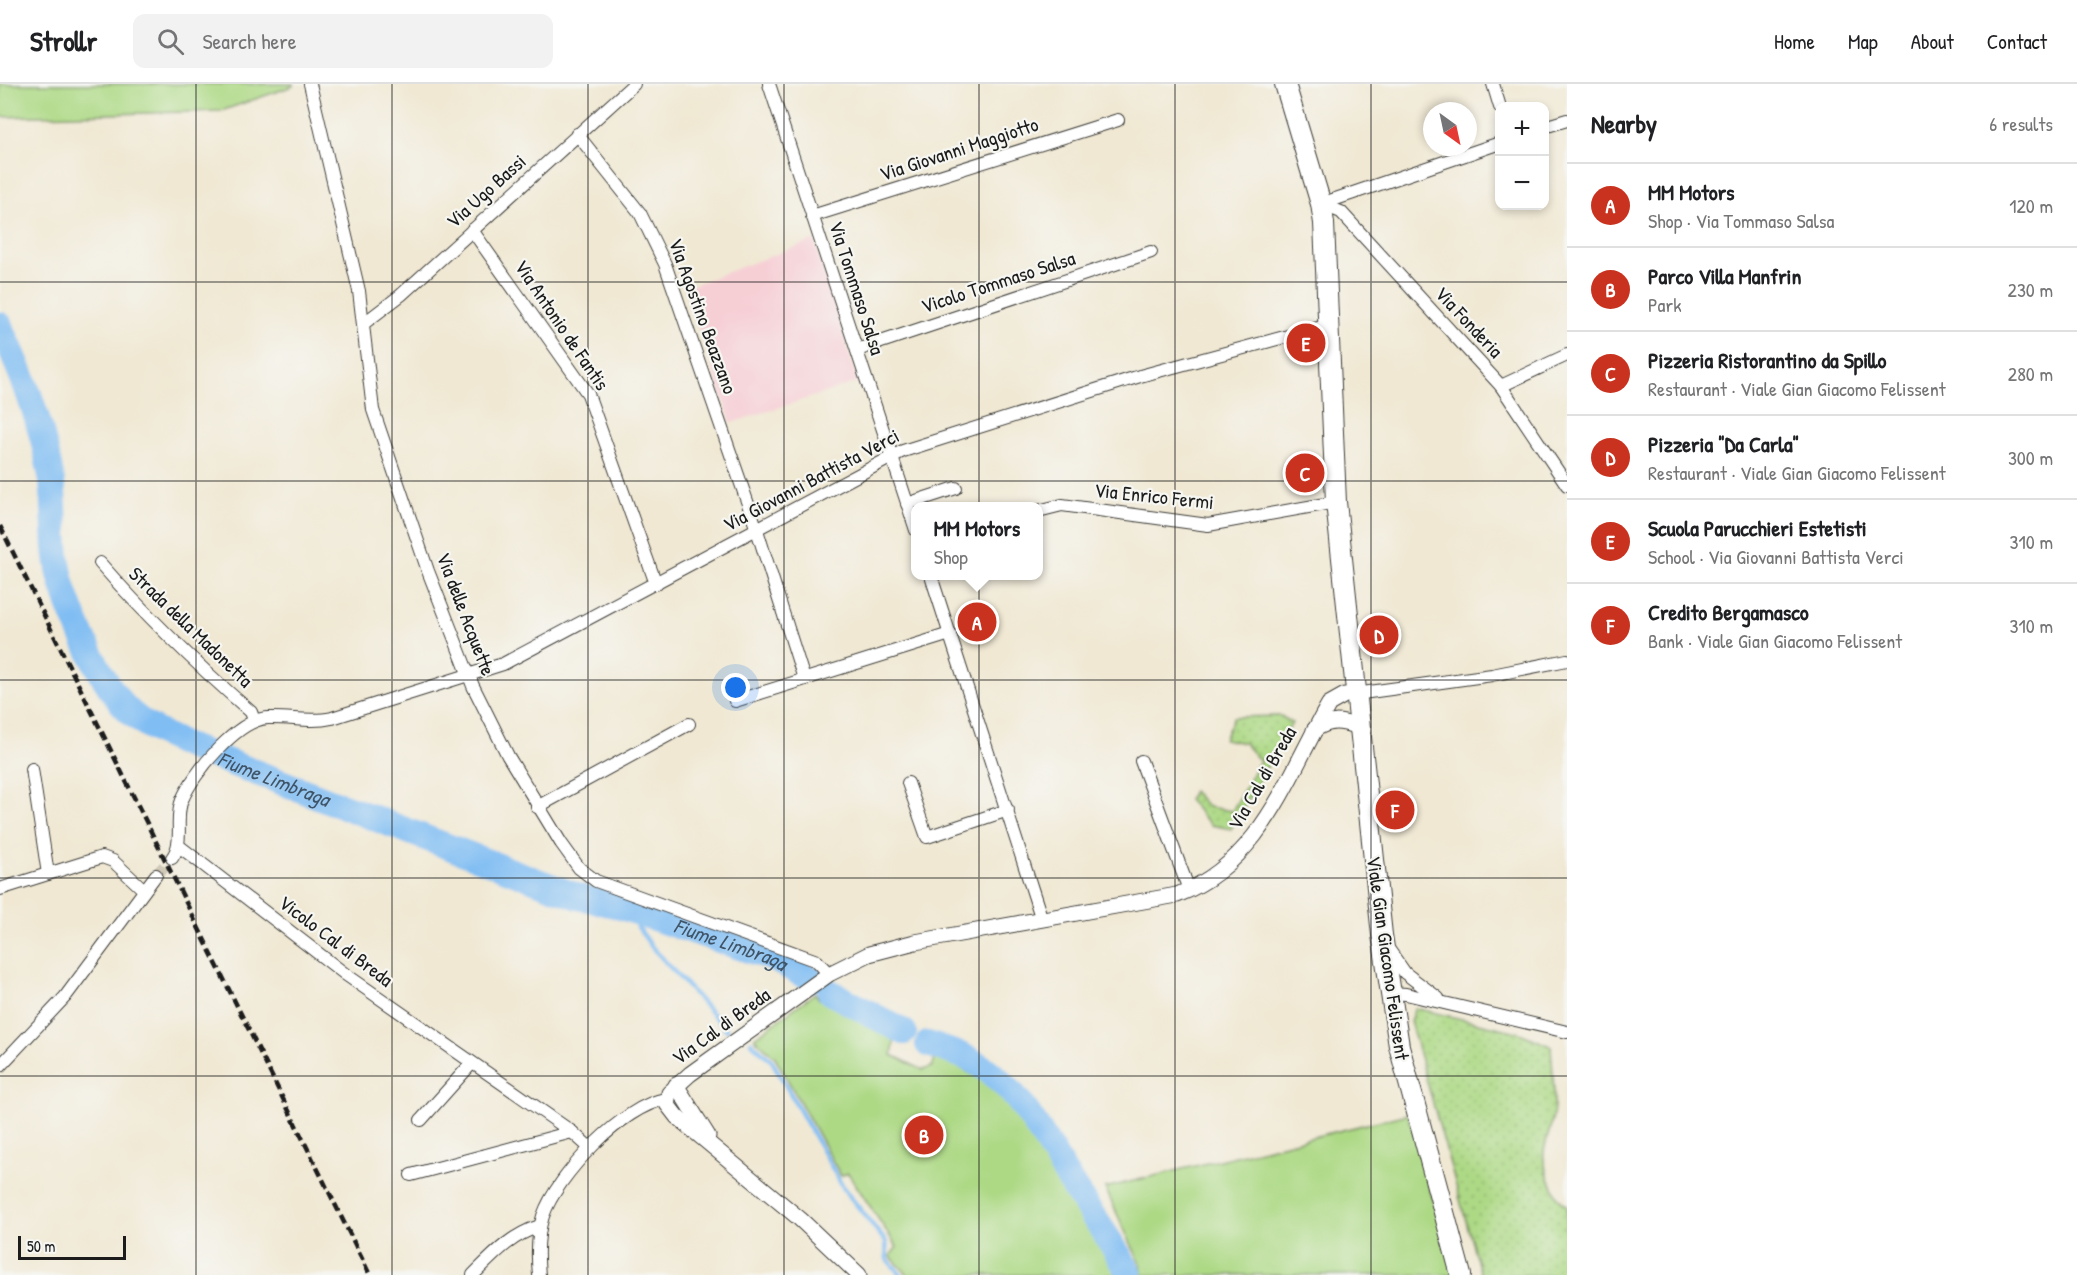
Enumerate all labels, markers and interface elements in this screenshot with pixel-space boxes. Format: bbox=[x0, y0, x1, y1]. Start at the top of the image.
search box bbox=[133, 14, 553, 68]
text: Strollr bbox=[30, 22, 97, 60]
icon: search bbox=[154, 25, 187, 58]
text: Search here bbox=[202, 26, 296, 56]
text: Home bbox=[1774, 27, 1815, 56]
text: Map bbox=[1848, 27, 1878, 56]
text: About bbox=[1911, 27, 1954, 56]
text: Contact bbox=[1987, 27, 2047, 56]
north arrow bbox=[1423, 102, 1477, 156]
map controls bbox=[1495, 102, 1549, 210]
button: + bbox=[1495, 102, 1549, 156]
text: Nearby bbox=[1591, 106, 1657, 141]
street label: Via Giovanni Maggiotto bbox=[876, 110, 1042, 187]
text: 6 results bbox=[1989, 110, 2053, 137]
street label: Via Ugo Bassi bbox=[440, 148, 531, 234]
button: − bbox=[1495, 156, 1549, 210]
text: MM Motors bbox=[1648, 177, 1735, 207]
text: A bbox=[1606, 192, 1615, 219]
text: 120 m bbox=[2009, 192, 2053, 219]
text: Shop · Via Tommaso Salsa bbox=[1648, 207, 1834, 234]
street label: Via Tommaso Salsa bbox=[823, 218, 892, 358]
street label: Via Agostino Beazzano bbox=[663, 234, 744, 397]
street label: Vicolo Tommaso Salsa bbox=[917, 244, 1078, 319]
street label: Via Antonio de Fantis bbox=[509, 254, 616, 395]
text: Parco Villa Manfrin bbox=[1648, 261, 1802, 291]
text: B bbox=[1605, 276, 1616, 303]
text: 230 m bbox=[2008, 276, 2053, 303]
street label: Via Fonderia bbox=[1429, 280, 1510, 363]
text: Park bbox=[1648, 291, 1681, 318]
pin: E bbox=[1286, 320, 1326, 366]
text: Pizzeria Ristorantino da Spillo bbox=[1648, 345, 1886, 375]
text: C bbox=[1605, 360, 1616, 387]
text: 280 m bbox=[2008, 360, 2053, 387]
text: Restaurant · Viale Gian Giacomo Felissent bbox=[1648, 375, 1946, 402]
street label: Via Giovanni Battista Verci bbox=[718, 422, 903, 537]
text: Pizzeria "Da Carla" bbox=[1648, 429, 1799, 459]
text: D bbox=[1606, 444, 1615, 471]
text: 300 m bbox=[2008, 444, 2053, 471]
pin: C bbox=[1286, 450, 1324, 496]
text: Restaurant · Viale Gian Giacomo Felissent bbox=[1648, 459, 1946, 486]
street label: Via Enrico Fermi bbox=[1093, 476, 1215, 515]
popup bbox=[911, 502, 1043, 580]
text: MM Motors bbox=[934, 513, 1020, 543]
text: Scuola Parucchieri Estetisti bbox=[1648, 513, 1867, 543]
text: E bbox=[1606, 528, 1615, 555]
text: 310 m bbox=[2010, 528, 2053, 555]
text: Shop bbox=[934, 543, 968, 570]
text: School · Via Giovanni Battista Verci bbox=[1648, 543, 1904, 570]
street label: Via delle Acquette bbox=[431, 549, 502, 679]
street label: Strada della Madonetta bbox=[123, 560, 259, 693]
text: Credito Bergamasco bbox=[1648, 597, 1809, 627]
pin: A bbox=[958, 600, 996, 644]
pin: D bbox=[1360, 612, 1398, 658]
text: F bbox=[1607, 612, 1614, 639]
text: 310 m bbox=[2010, 612, 2053, 639]
text: Bank · Viale Gian Giacomo Felissent bbox=[1648, 627, 1902, 654]
your location bbox=[721, 673, 750, 702]
street label: Via Cal di Breda bbox=[1221, 721, 1302, 834]
water label: Fiume Limbraga bbox=[214, 744, 337, 815]
pin: F bbox=[1376, 788, 1414, 832]
street label: Viale Gian Giacomo Felissent bbox=[1361, 854, 1416, 1063]
street label: Vicolo Cal di Breda bbox=[274, 889, 399, 993]
water label: Fiume Limbraga bbox=[670, 911, 795, 979]
street label: Via Cal di Breda bbox=[666, 981, 775, 1070]
pin: B bbox=[904, 1112, 944, 1158]
scale bar bbox=[18, 1233, 126, 1260]
text: 50 m bbox=[27, 1235, 56, 1257]

